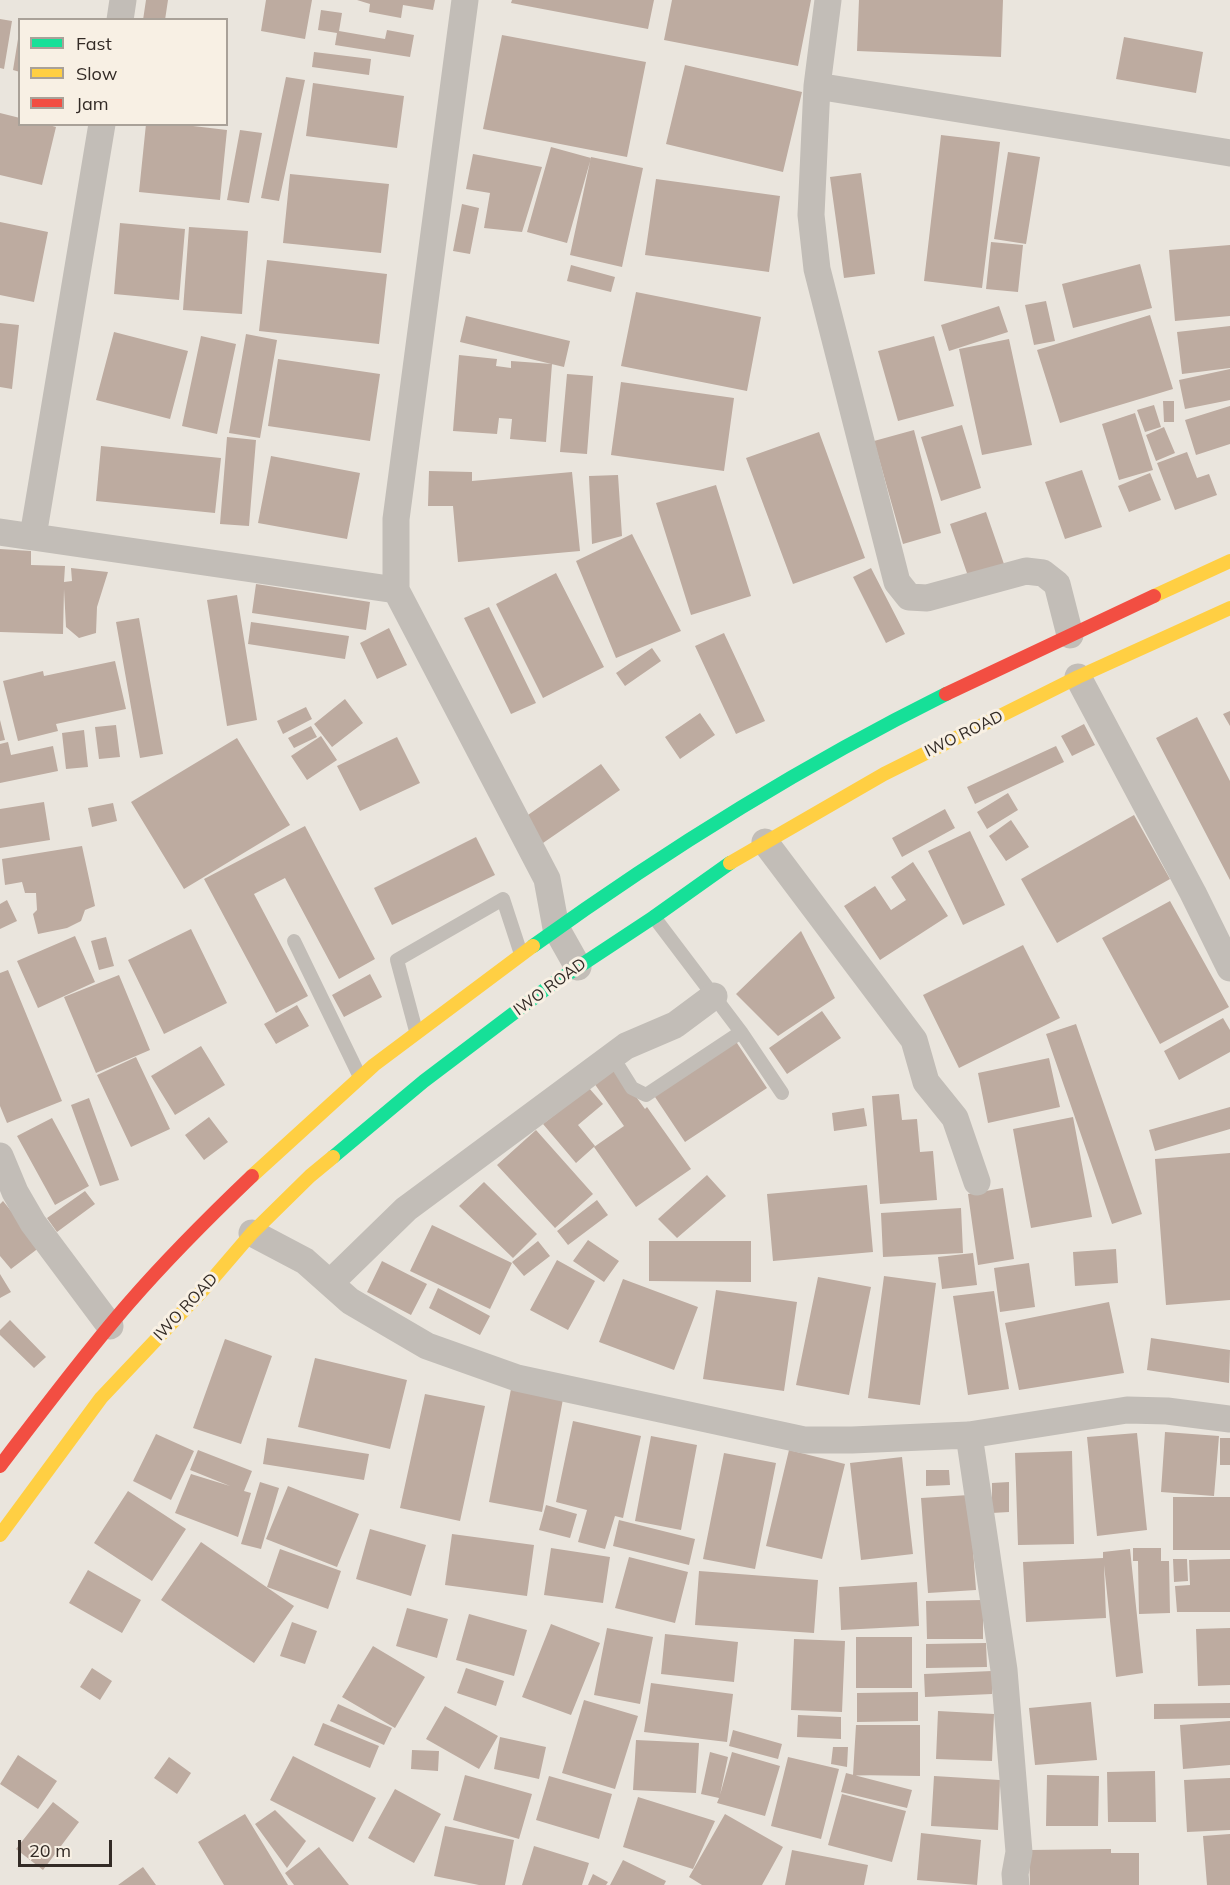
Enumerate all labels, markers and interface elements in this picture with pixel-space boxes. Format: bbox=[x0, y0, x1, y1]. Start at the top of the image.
legend bbox=[18, 18, 228, 126]
text: Fast bbox=[76, 32, 112, 55]
text: Slow bbox=[76, 62, 117, 85]
text: Jam bbox=[76, 92, 109, 115]
street label: IWO ROAD bbox=[922, 707, 1006, 761]
street label: IWO ROAD bbox=[510, 954, 590, 1020]
street label: IWO ROAD bbox=[150, 1269, 222, 1345]
scale bar bbox=[21, 1828, 116, 1866]
text: 20 m bbox=[29, 1839, 71, 1862]

